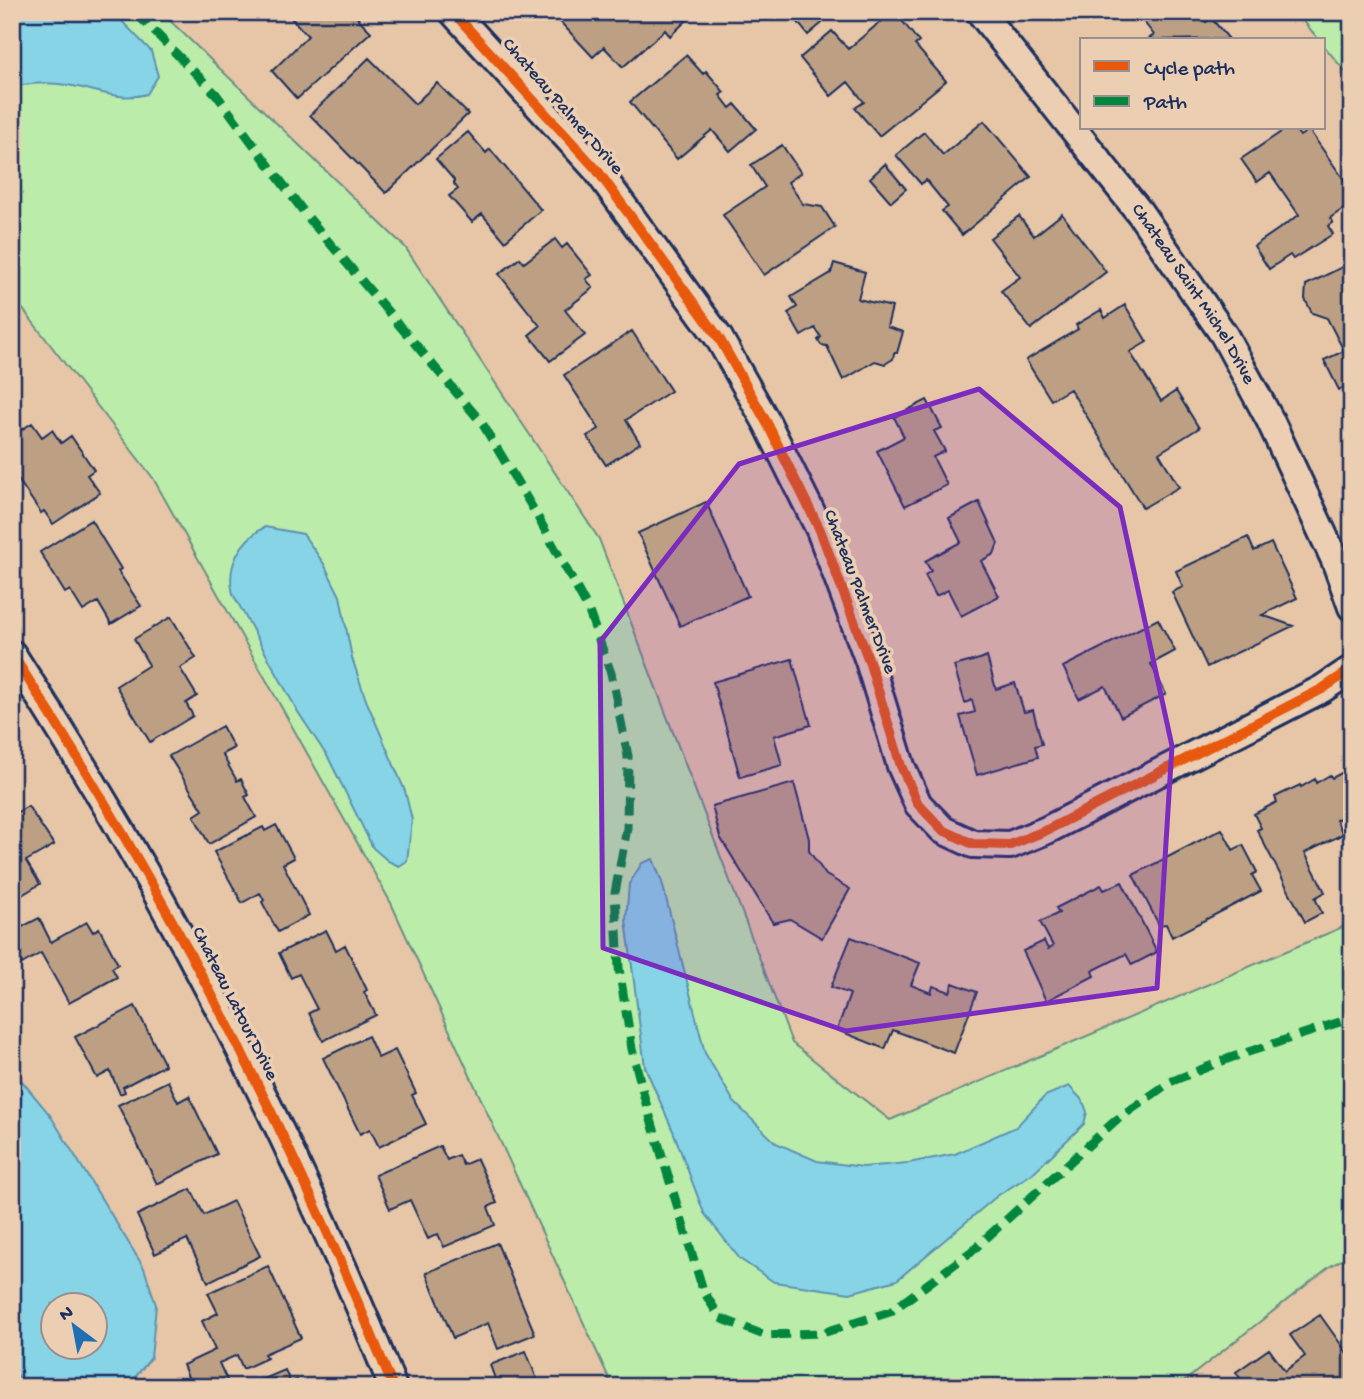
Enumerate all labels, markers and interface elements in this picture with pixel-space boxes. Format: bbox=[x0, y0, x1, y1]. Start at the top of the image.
street label: Chateau Palmer Drive bbox=[496, 34, 628, 180]
legend bbox=[1080, 38, 1326, 130]
text: Cycle path bbox=[1144, 58, 1235, 83]
text: Path bbox=[1143, 92, 1187, 117]
street label: Chateau Saint Michel Drive bbox=[1126, 199, 1260, 389]
street label: Chateau Palmer Drive bbox=[817, 507, 901, 677]
street label: Chateau Latour Drive bbox=[185, 923, 283, 1085]
north arrow bbox=[38, 1290, 108, 1360]
text: N bbox=[55, 1302, 78, 1328]

